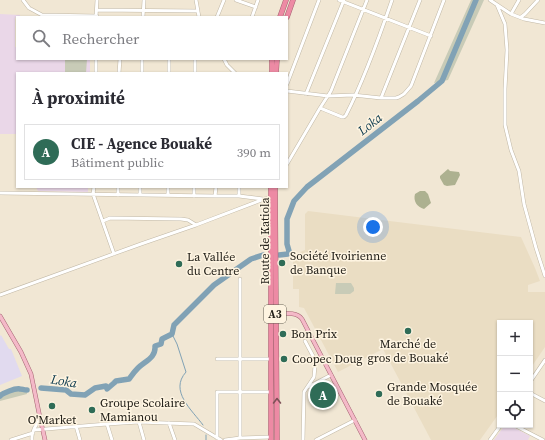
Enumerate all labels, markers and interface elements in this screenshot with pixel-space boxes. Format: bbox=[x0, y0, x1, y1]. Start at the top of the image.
search box bbox=[16, 16, 288, 60]
icon: search bbox=[30, 27, 52, 49]
text: Rechercher bbox=[62, 28, 139, 49]
text: À proximité bbox=[32, 86, 125, 110]
water label: Loka bbox=[354, 109, 386, 139]
text: CIE - Agence Bouaké bbox=[71, 133, 212, 154]
text: A bbox=[42, 144, 50, 161]
text: 390 m bbox=[237, 144, 271, 161]
text: Bâtiment public bbox=[71, 154, 164, 171]
street label: Route de Katiola bbox=[257, 197, 273, 285]
your location bbox=[363, 217, 383, 237]
place label: Société Ivoirienne de Banque bbox=[290, 248, 387, 278]
place label: La Vallée du Centre bbox=[187, 249, 239, 279]
marker: Société Ivoirienne de Banque bbox=[277, 258, 287, 268]
marker: La Vallée du Centre bbox=[174, 259, 184, 269]
road number: A3 bbox=[264, 305, 286, 323]
map controls bbox=[497, 320, 533, 428]
button: + bbox=[497, 320, 533, 356]
place label: Bon Prix bbox=[291, 326, 338, 342]
marker: Marché de gros de Bouaké bbox=[403, 326, 413, 336]
marker: Bon Prix bbox=[278, 329, 288, 339]
place label: Marché de gros de Bouaké bbox=[367, 336, 449, 366]
place label: Coopec Doug bbox=[292, 351, 363, 367]
marker: Coopec Doug bbox=[279, 354, 289, 364]
button: − bbox=[497, 356, 533, 392]
water label: Loka bbox=[49, 370, 79, 392]
place label: Grande Mosquée de Bouaké bbox=[387, 379, 477, 409]
pin: A bbox=[310, 380, 336, 410]
marker: Grande Mosquée de Bouaké bbox=[374, 389, 384, 399]
button: locate bbox=[497, 392, 533, 428]
place label: Groupe Scolaire Mamianou bbox=[100, 395, 185, 425]
one-way arrow bbox=[273, 398, 281, 404]
marker: O'Market bbox=[47, 401, 57, 411]
marker: Groupe Scolaire Mamianou bbox=[87, 405, 97, 415]
place label: O'Market bbox=[28, 412, 76, 428]

